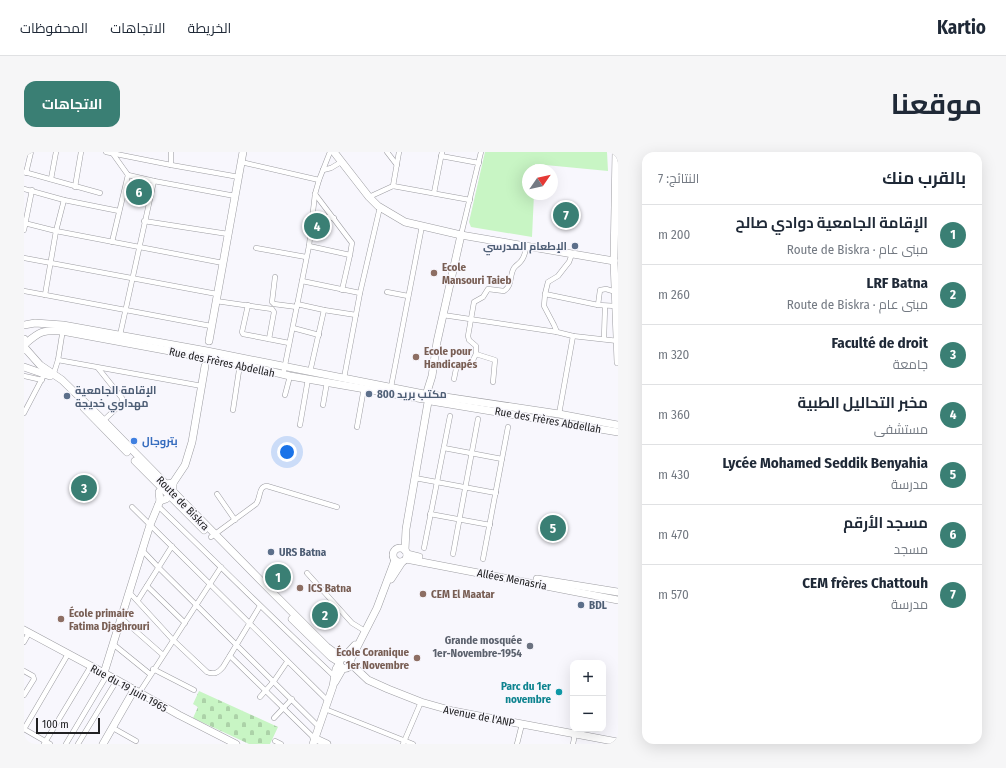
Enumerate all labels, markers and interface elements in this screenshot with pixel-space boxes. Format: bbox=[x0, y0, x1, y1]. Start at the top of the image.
text: Kartio bbox=[937, 16, 986, 39]
text: المحفوظات bbox=[20, 20, 88, 37]
text: الاتجاهات bbox=[110, 20, 166, 37]
text: الخريطة bbox=[188, 20, 231, 37]
button: الاتجاهات bbox=[24, 81, 120, 127]
text: موقعنا bbox=[891, 88, 982, 121]
north arrow bbox=[522, 164, 558, 200]
text: بالقرب منك bbox=[882, 168, 966, 189]
text: النتائج: 7 bbox=[658, 171, 699, 186]
pin: 6 bbox=[126, 177, 152, 207]
pin: 7 bbox=[553, 200, 579, 230]
pin: 4 bbox=[304, 211, 330, 241]
text: الإقامة الجامعية دوادي صالح bbox=[736, 214, 928, 232]
text: 200 m bbox=[658, 227, 690, 242]
text: 1 bbox=[950, 227, 956, 242]
place label: الإطعام المدرسي bbox=[483, 240, 567, 256]
marker: الإطعام المدرسي bbox=[570, 241, 580, 251]
text: مبنى عام · Route de Biskra bbox=[787, 242, 928, 257]
place label: Ecole Mansouri Taieb bbox=[442, 261, 511, 287]
marker: Ecole Mansouri Taieb bbox=[429, 268, 439, 278]
text: LRF Batna bbox=[866, 274, 928, 292]
text: 260 m bbox=[658, 287, 690, 302]
text: 2 bbox=[950, 287, 956, 302]
text: مبنى عام · Route de Biskra bbox=[787, 297, 928, 312]
text: Faculté de droit bbox=[831, 334, 928, 352]
street label: Rue des Frères Abdellah bbox=[168, 345, 276, 380]
place label: Ecole pour Handicapés bbox=[424, 345, 477, 371]
text: 320 m bbox=[658, 347, 689, 362]
text: 3 bbox=[950, 347, 956, 362]
marker: Ecole pour Handicapés bbox=[411, 352, 421, 362]
text: جامعة bbox=[893, 357, 928, 372]
place label: الإقامة الجامعية مهداوي خديجة bbox=[75, 384, 157, 413]
place label: مكتب بريد 800 bbox=[377, 388, 447, 401]
marker: مكتب بريد 800 bbox=[364, 389, 374, 399]
marker: الإقامة الجامعية مهداوي خديجة bbox=[62, 391, 72, 401]
text: مخبر التحاليل الطبية bbox=[798, 394, 928, 412]
street label: Rue des Frères Abdellah bbox=[494, 405, 602, 436]
text: 360 m bbox=[658, 407, 690, 422]
text: 4 bbox=[950, 407, 956, 422]
text: مستشفى bbox=[874, 422, 928, 437]
place label: بتروجال bbox=[142, 435, 178, 449]
marker: بتروجال bbox=[129, 436, 139, 446]
your location bbox=[277, 442, 297, 462]
text: Lycée Mohamed Seddik Benyahia bbox=[722, 454, 928, 472]
text: 430 m bbox=[658, 467, 690, 482]
text: 5 bbox=[950, 467, 956, 482]
pin: 3 bbox=[71, 473, 97, 503]
street label: Route de Biskra bbox=[154, 474, 212, 533]
text: مدرسة bbox=[891, 477, 928, 492]
pin: 5 bbox=[540, 513, 566, 543]
text: مسجد الأرقم bbox=[843, 514, 928, 532]
text: 470 m bbox=[658, 527, 689, 542]
text: 6 bbox=[950, 527, 956, 542]
text: مسجد bbox=[894, 542, 928, 557]
place label: URS Batna bbox=[279, 546, 327, 559]
marker: URS Batna bbox=[266, 547, 276, 557]
pin: 1 bbox=[265, 562, 291, 592]
street label: Allées Menasria bbox=[476, 566, 548, 593]
text: CEM frères Chattouh bbox=[802, 574, 928, 592]
place label: ICS Batna bbox=[308, 582, 352, 595]
marker: ICS Batna bbox=[295, 583, 305, 593]
text: 570 m bbox=[658, 587, 689, 602]
text: 7 bbox=[950, 587, 956, 602]
place label: CEM El Maatar bbox=[431, 588, 496, 601]
marker: CEM El Maatar bbox=[418, 589, 428, 599]
text: مدرسة bbox=[891, 597, 928, 612]
place label: BDL bbox=[589, 599, 608, 612]
pin: 2 bbox=[312, 600, 338, 630]
marker: BDL bbox=[576, 600, 586, 610]
place label: École primaire Fatima Djaghrouri bbox=[69, 606, 150, 633]
marker: École primaire Fatima Djaghrouri bbox=[56, 614, 66, 624]
place label: Grande mosquée 1er-Novembre-1954 bbox=[432, 634, 522, 660]
marker: Grande mosquée 1er-Novembre-1954 bbox=[525, 641, 535, 651]
place label: École Coranique 1er Novembre bbox=[336, 645, 409, 672]
marker: École Coranique 1er Novembre bbox=[412, 653, 422, 663]
map controls bbox=[570, 660, 606, 732]
button: + bbox=[570, 660, 606, 696]
street label: Rue du 19 juin 1965 bbox=[88, 662, 170, 715]
place label: Parc du 1er novembre bbox=[501, 680, 552, 706]
marker: Parc du 1er novembre bbox=[554, 687, 564, 697]
button: − bbox=[570, 696, 606, 732]
street label: Avenue de l'ANP bbox=[442, 703, 516, 730]
scale bar bbox=[36, 716, 100, 735]
text: 100 m bbox=[42, 718, 69, 731]

